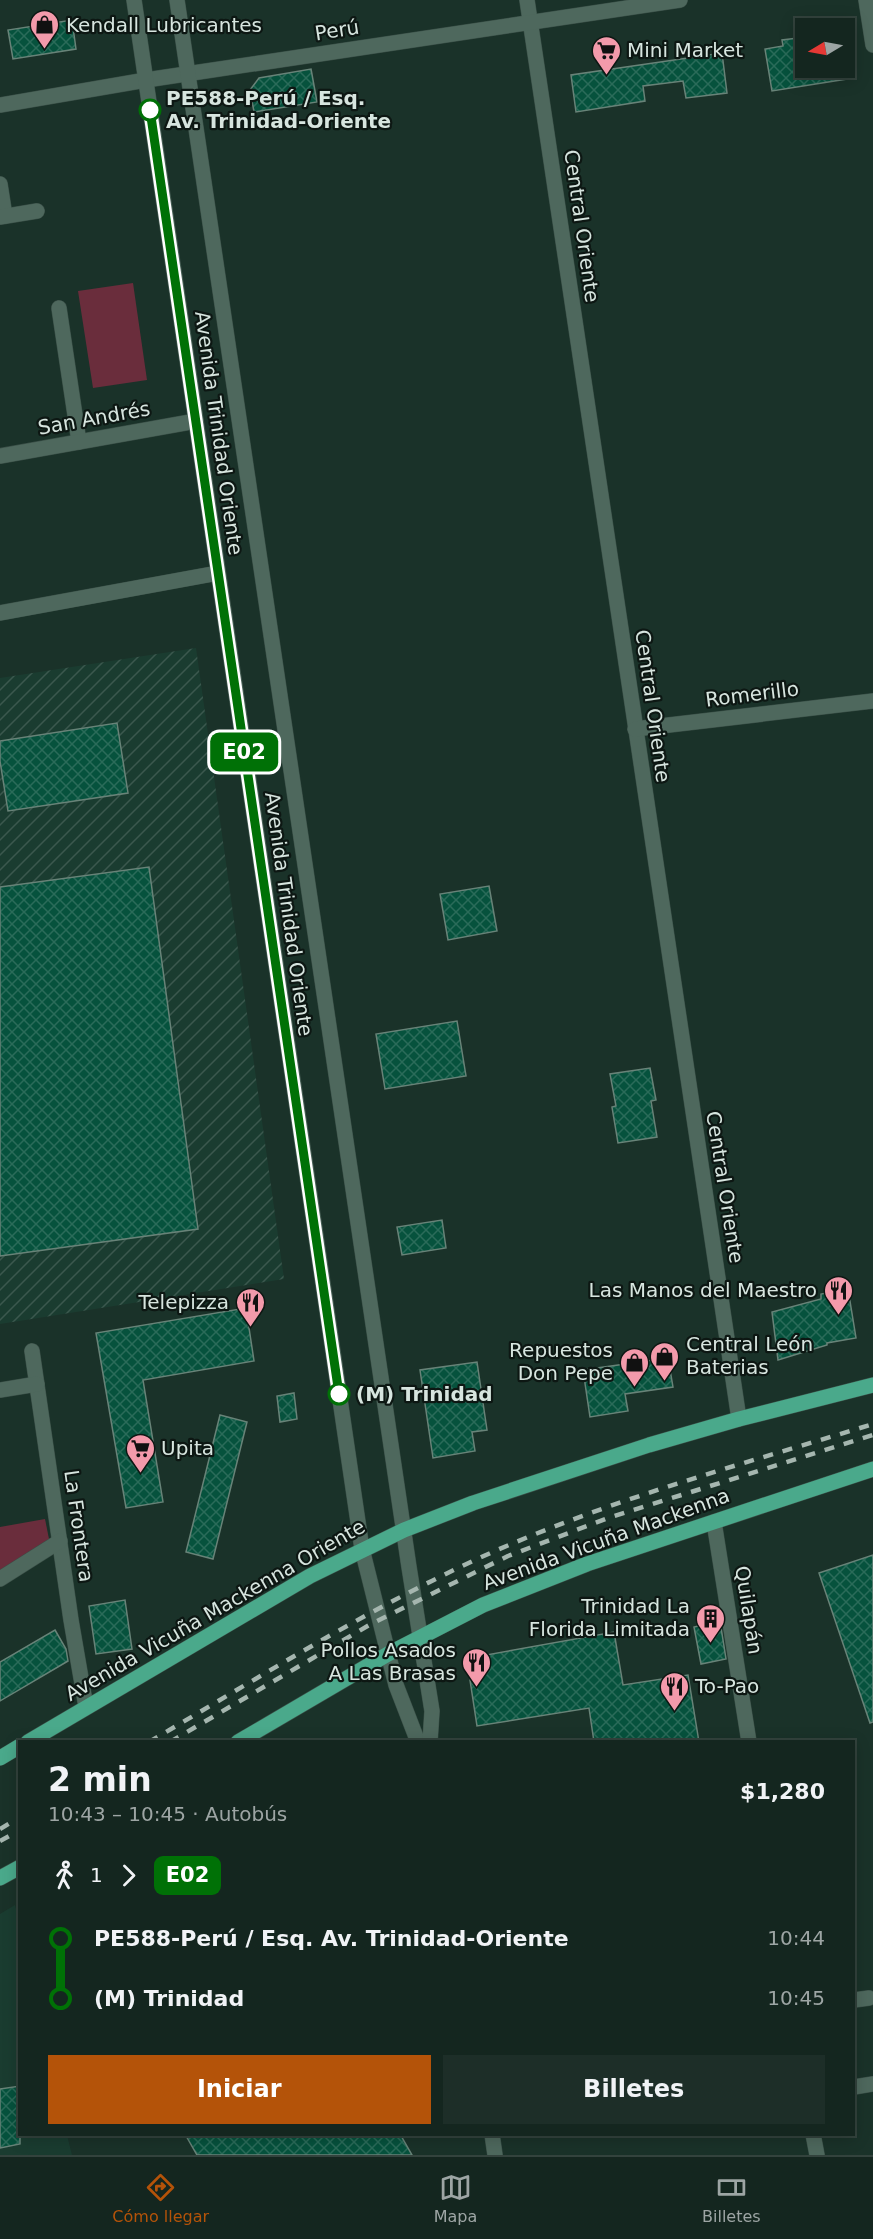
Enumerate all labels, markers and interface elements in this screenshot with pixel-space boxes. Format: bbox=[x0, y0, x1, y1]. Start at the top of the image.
shop icon: Kendall Lubricantes bbox=[29, 9, 61, 51]
place label: Kendall Lubricantes bbox=[66, 13, 262, 37]
street label: Perú bbox=[313, 15, 361, 45]
north arrow bbox=[795, 18, 855, 78]
map controls bbox=[795, 18, 855, 78]
supermarket icon: Mini Market bbox=[590, 34, 622, 76]
place label: Mini Market bbox=[627, 38, 743, 62]
place label: PE588-Perú / Esq. Av. Trinidad-Oriente bbox=[166, 86, 391, 133]
marker: PE588-Perú / Esq. Av. Trinidad-Oriente bbox=[139, 99, 161, 121]
street label: Central Oriente bbox=[559, 148, 605, 304]
street label: Avenida Trinidad Oriente bbox=[190, 309, 248, 557]
street label: San Andrés bbox=[36, 396, 152, 440]
street label: Central Oriente bbox=[630, 628, 676, 784]
street label: Romerillo bbox=[704, 676, 800, 712]
line badge: E02 bbox=[210, 732, 278, 771]
text: E02 bbox=[222, 740, 266, 764]
street label: Avenida Trinidad Oriente bbox=[260, 790, 318, 1038]
street label: Central Oriente bbox=[701, 1109, 749, 1265]
restaurant icon: Las Manos del Maestro bbox=[822, 1274, 854, 1316]
place label: Las Manos del Maestro bbox=[589, 1278, 817, 1302]
restaurant icon: Telepizza bbox=[234, 1286, 266, 1328]
place label: Telepizza bbox=[138, 1290, 229, 1314]
place label: Central León Baterias bbox=[686, 1332, 813, 1379]
place label: Repuestos Don Pepe bbox=[509, 1338, 613, 1385]
shop icon: Central León Baterias bbox=[649, 1340, 681, 1382]
shop icon: Repuestos Don Pepe bbox=[618, 1346, 650, 1388]
place label: (M) Trinidad bbox=[356, 1382, 493, 1406]
marker: (M) Trinidad bbox=[328, 1383, 350, 1405]
supermarket icon: Upita bbox=[124, 1432, 156, 1474]
place label: Upita bbox=[161, 1436, 214, 1460]
street label: La Frontera bbox=[59, 1468, 99, 1584]
street label: Avenida Vicuña Mackenna bbox=[479, 1483, 733, 1595]
street label: Avenida Vicuña Mackenna Oriente bbox=[61, 1514, 369, 1706]
street label: Quilapán bbox=[730, 1564, 768, 1656]
place label: Trinidad La Florida Limitada bbox=[529, 1594, 690, 1641]
building icon: Trinidad La Florida Limitada bbox=[695, 1602, 727, 1644]
place label: Pollos Asados A Las Brasas bbox=[321, 1638, 456, 1685]
restaurant icon: Pollos Asados A Las Brasas bbox=[461, 1646, 493, 1688]
restaurant icon: To-Pao bbox=[658, 1670, 690, 1712]
place label: To-Pao bbox=[694, 1674, 759, 1698]
text: 2 min bbox=[48, 1760, 152, 1799]
text: $1,280 bbox=[740, 1779, 825, 1804]
text: 10:43 – 10:45 · Autobús bbox=[48, 1802, 287, 1826]
icon: walk bbox=[48, 1859, 81, 1892]
icon: forward bbox=[112, 1859, 145, 1892]
text: 1 bbox=[90, 1863, 103, 1887]
text: E02 bbox=[166, 1863, 209, 1887]
text: PE588-Perú / Esq. Av. Trinidad-Oriente bbox=[94, 1926, 569, 1951]
text: 10:44 bbox=[767, 1926, 825, 1950]
text: (M) Trinidad bbox=[94, 1986, 244, 2011]
text: 10:45 bbox=[767, 1986, 825, 2010]
button: Iniciar bbox=[48, 2055, 431, 2124]
button: Billetes bbox=[443, 2055, 825, 2124]
tab: Cómo llegar bbox=[112, 2171, 209, 2226]
tab: Mapa bbox=[434, 2171, 477, 2226]
tab: Billetes bbox=[702, 2171, 761, 2226]

